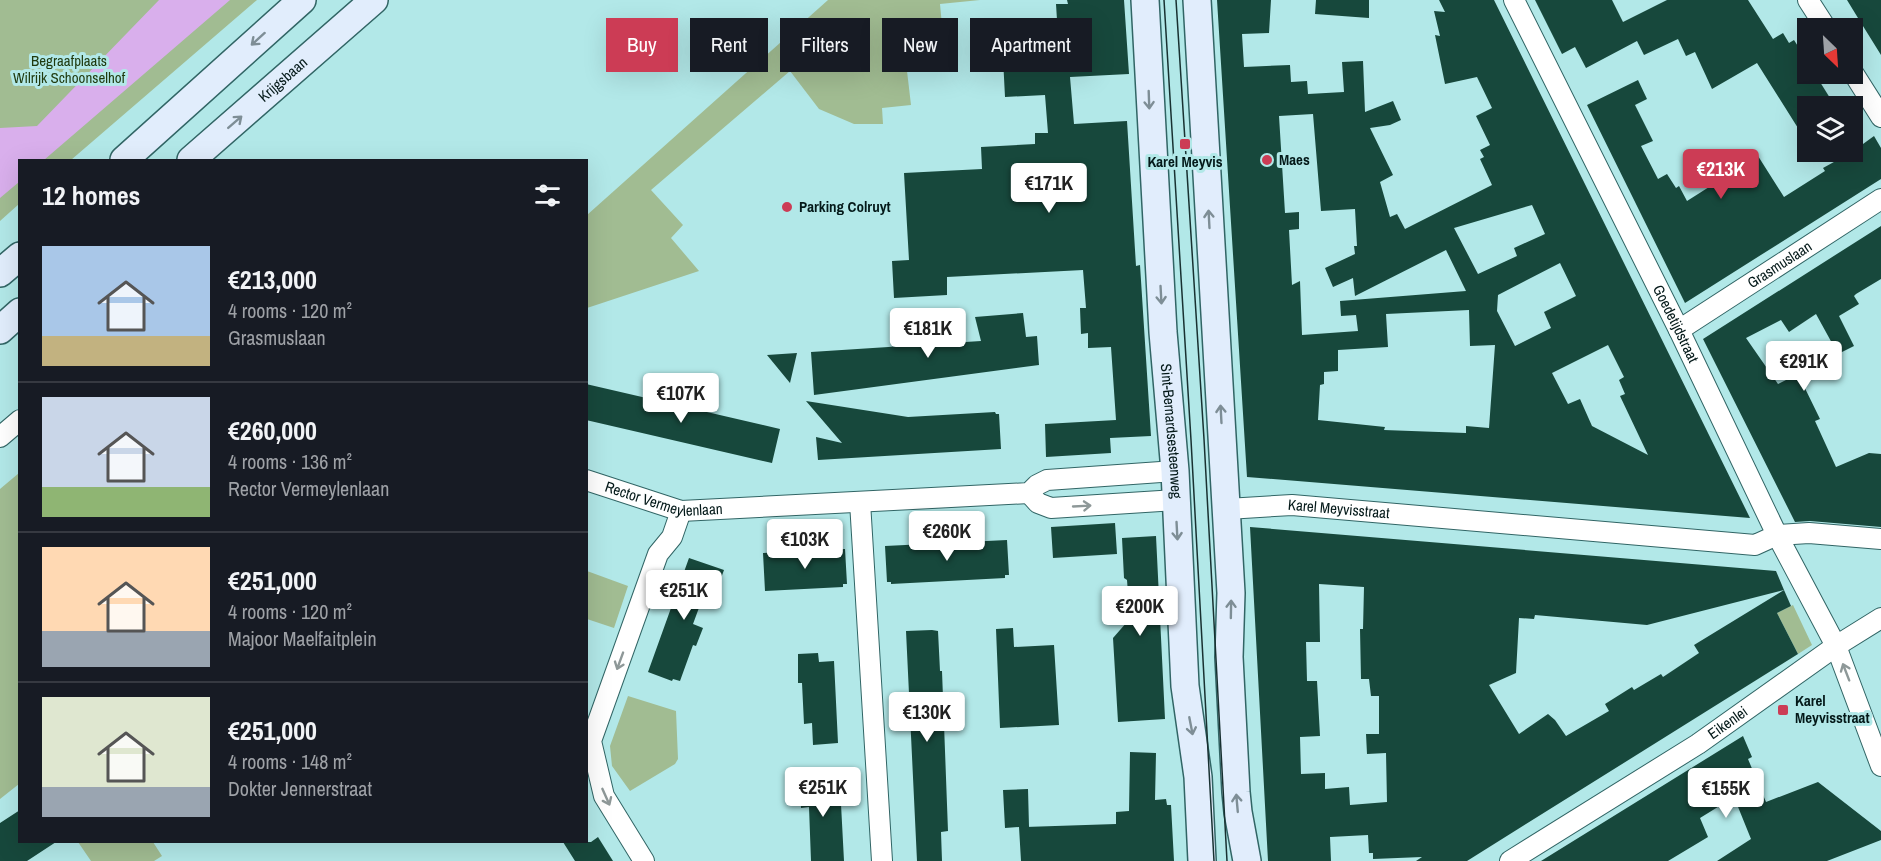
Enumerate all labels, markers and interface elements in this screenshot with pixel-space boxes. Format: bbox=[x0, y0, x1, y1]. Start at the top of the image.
chip: Buy bbox=[606, 18, 678, 72]
chip: Rent bbox=[690, 18, 768, 72]
chip: Filters bbox=[780, 18, 870, 72]
chip: New bbox=[882, 18, 958, 72]
chip: Apartment bbox=[970, 18, 1092, 72]
north arrow bbox=[1797, 18, 1863, 84]
map controls bbox=[1797, 18, 1863, 162]
one-way arrow bbox=[251, 32, 266, 46]
park label: Begraafplaats Wilrijk Schoonselhof bbox=[13, 50, 126, 88]
street label: Krijgsbaan bbox=[253, 52, 312, 107]
one-way arrow bbox=[1144, 90, 1155, 110]
button: layers bbox=[1797, 96, 1863, 162]
one-way arrow bbox=[227, 115, 242, 129]
marker: Karel Meyvis bbox=[1178, 137, 1192, 151]
place label: Maes bbox=[1279, 149, 1310, 170]
pin: €213K bbox=[1679, 149, 1763, 200]
place label: Karel Meyvis bbox=[1147, 151, 1223, 172]
marker: Maes bbox=[1260, 153, 1274, 167]
text: €213K bbox=[1697, 155, 1745, 182]
pin: €171K bbox=[1007, 163, 1091, 214]
text: €171K bbox=[1025, 169, 1073, 196]
text: 12 homes bbox=[42, 178, 140, 213]
icon: filters bbox=[531, 179, 564, 212]
place label: Parking Colruyt bbox=[799, 196, 891, 217]
marker: Parking Colruyt bbox=[780, 200, 794, 214]
one-way arrow bbox=[1204, 210, 1215, 230]
street label: Grasmuslaan bbox=[1743, 236, 1816, 293]
text: €213,000 bbox=[228, 262, 317, 297]
icon: home bbox=[90, 270, 162, 342]
street label: Goedetijdstraat bbox=[1648, 281, 1704, 367]
one-way arrow bbox=[1156, 285, 1167, 305]
text: 4 rooms · 120 m² bbox=[228, 297, 352, 324]
pin: €181K bbox=[886, 308, 970, 359]
text: €181K bbox=[904, 314, 952, 341]
text: Grasmuslaan bbox=[228, 324, 326, 351]
pin: €291K bbox=[1762, 341, 1846, 392]
text: €291K bbox=[1780, 347, 1828, 374]
street label: Sint-Bernardsesteenweg bbox=[1156, 363, 1187, 499]
pin: €107K bbox=[639, 373, 723, 424]
text: €107K bbox=[657, 379, 705, 406]
one-way arrow bbox=[1215, 405, 1226, 425]
text: €260,000 bbox=[228, 413, 317, 448]
icon: home bbox=[90, 421, 162, 493]
text: 4 rooms · 136 m² bbox=[228, 448, 352, 475]
text: Rector Vermeylenlaan bbox=[228, 475, 389, 502]
street label: Rector Vermeylenlaan bbox=[602, 476, 723, 521]
street label: Karel Meyvisstraat bbox=[1287, 494, 1391, 523]
one-way arrow bbox=[1071, 500, 1091, 511]
pin: €260K bbox=[905, 511, 989, 562]
text: €260K bbox=[923, 517, 971, 544]
pin: €103K bbox=[763, 519, 847, 570]
one-way arrow bbox=[1172, 521, 1183, 541]
text: €103K bbox=[781, 525, 829, 552]
text: €251,000 bbox=[228, 563, 317, 598]
pin: €251K bbox=[642, 570, 726, 621]
icon: home bbox=[90, 571, 162, 643]
text: €251K bbox=[660, 576, 708, 603]
pin: €200K bbox=[1098, 586, 1182, 637]
text: €200K bbox=[1116, 592, 1164, 619]
text: 4 rooms · 120 m² bbox=[228, 598, 352, 625]
one-way arrow bbox=[1225, 599, 1237, 619]
text: Majoor Maelfaitplein bbox=[228, 625, 377, 652]
one-way arrow bbox=[613, 651, 624, 670]
one-way arrow bbox=[1839, 663, 1850, 682]
place label: Karel Meyvisstraat bbox=[1795, 690, 1870, 728]
pin: €130K bbox=[885, 692, 969, 743]
text: €130K bbox=[903, 698, 951, 725]
street label: Eikenlei bbox=[1703, 701, 1752, 744]
marker: Karel Meyvisstraat bbox=[1776, 703, 1790, 717]
text: €251,000 bbox=[228, 713, 317, 748]
one-way arrow bbox=[1186, 715, 1197, 735]
icon: home bbox=[90, 721, 162, 793]
text: 4 rooms · 148 m² bbox=[228, 748, 352, 775]
pin: €251K bbox=[781, 767, 865, 818]
pin: €155K bbox=[1684, 768, 1768, 819]
text: €251K bbox=[799, 773, 847, 800]
text: €155K bbox=[1702, 774, 1750, 801]
text: Dokter Jennerstraat bbox=[228, 775, 372, 802]
one-way arrow bbox=[601, 787, 612, 805]
one-way arrow bbox=[1231, 794, 1242, 814]

